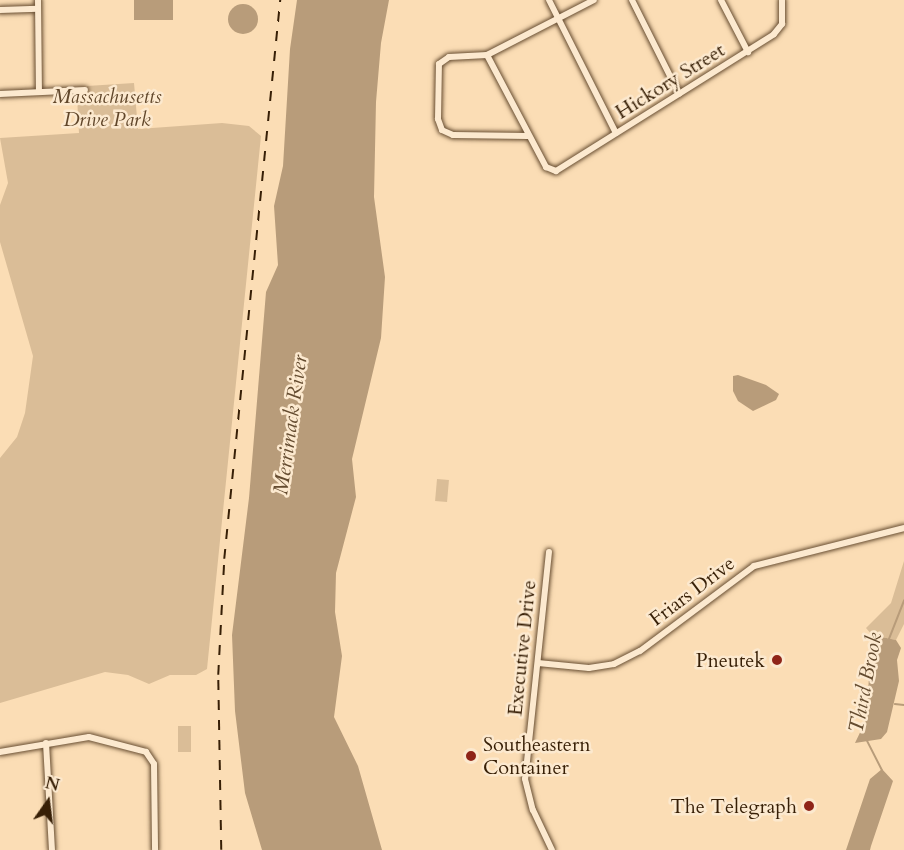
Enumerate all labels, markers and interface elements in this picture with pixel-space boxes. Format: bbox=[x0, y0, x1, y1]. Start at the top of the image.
street label: Hickory Street bbox=[611, 38, 729, 124]
park label: Massachusetts Drive Park bbox=[52, 84, 162, 131]
water label: Merrimack River bbox=[269, 354, 313, 496]
street label: Friars Drive bbox=[645, 551, 739, 631]
street label: Executive Drive bbox=[503, 579, 541, 717]
water label: Third Brook bbox=[844, 631, 888, 735]
place label: Pneutek bbox=[696, 648, 765, 672]
marker: Pneutek bbox=[770, 653, 784, 667]
place label: Southeastern Container bbox=[483, 732, 591, 779]
marker: Southeastern Container bbox=[464, 749, 478, 763]
north arrow bbox=[18, 772, 78, 832]
text: N bbox=[43, 772, 62, 797]
place label: The Telegraph bbox=[670, 794, 797, 818]
marker: The Telegraph bbox=[802, 799, 816, 813]

